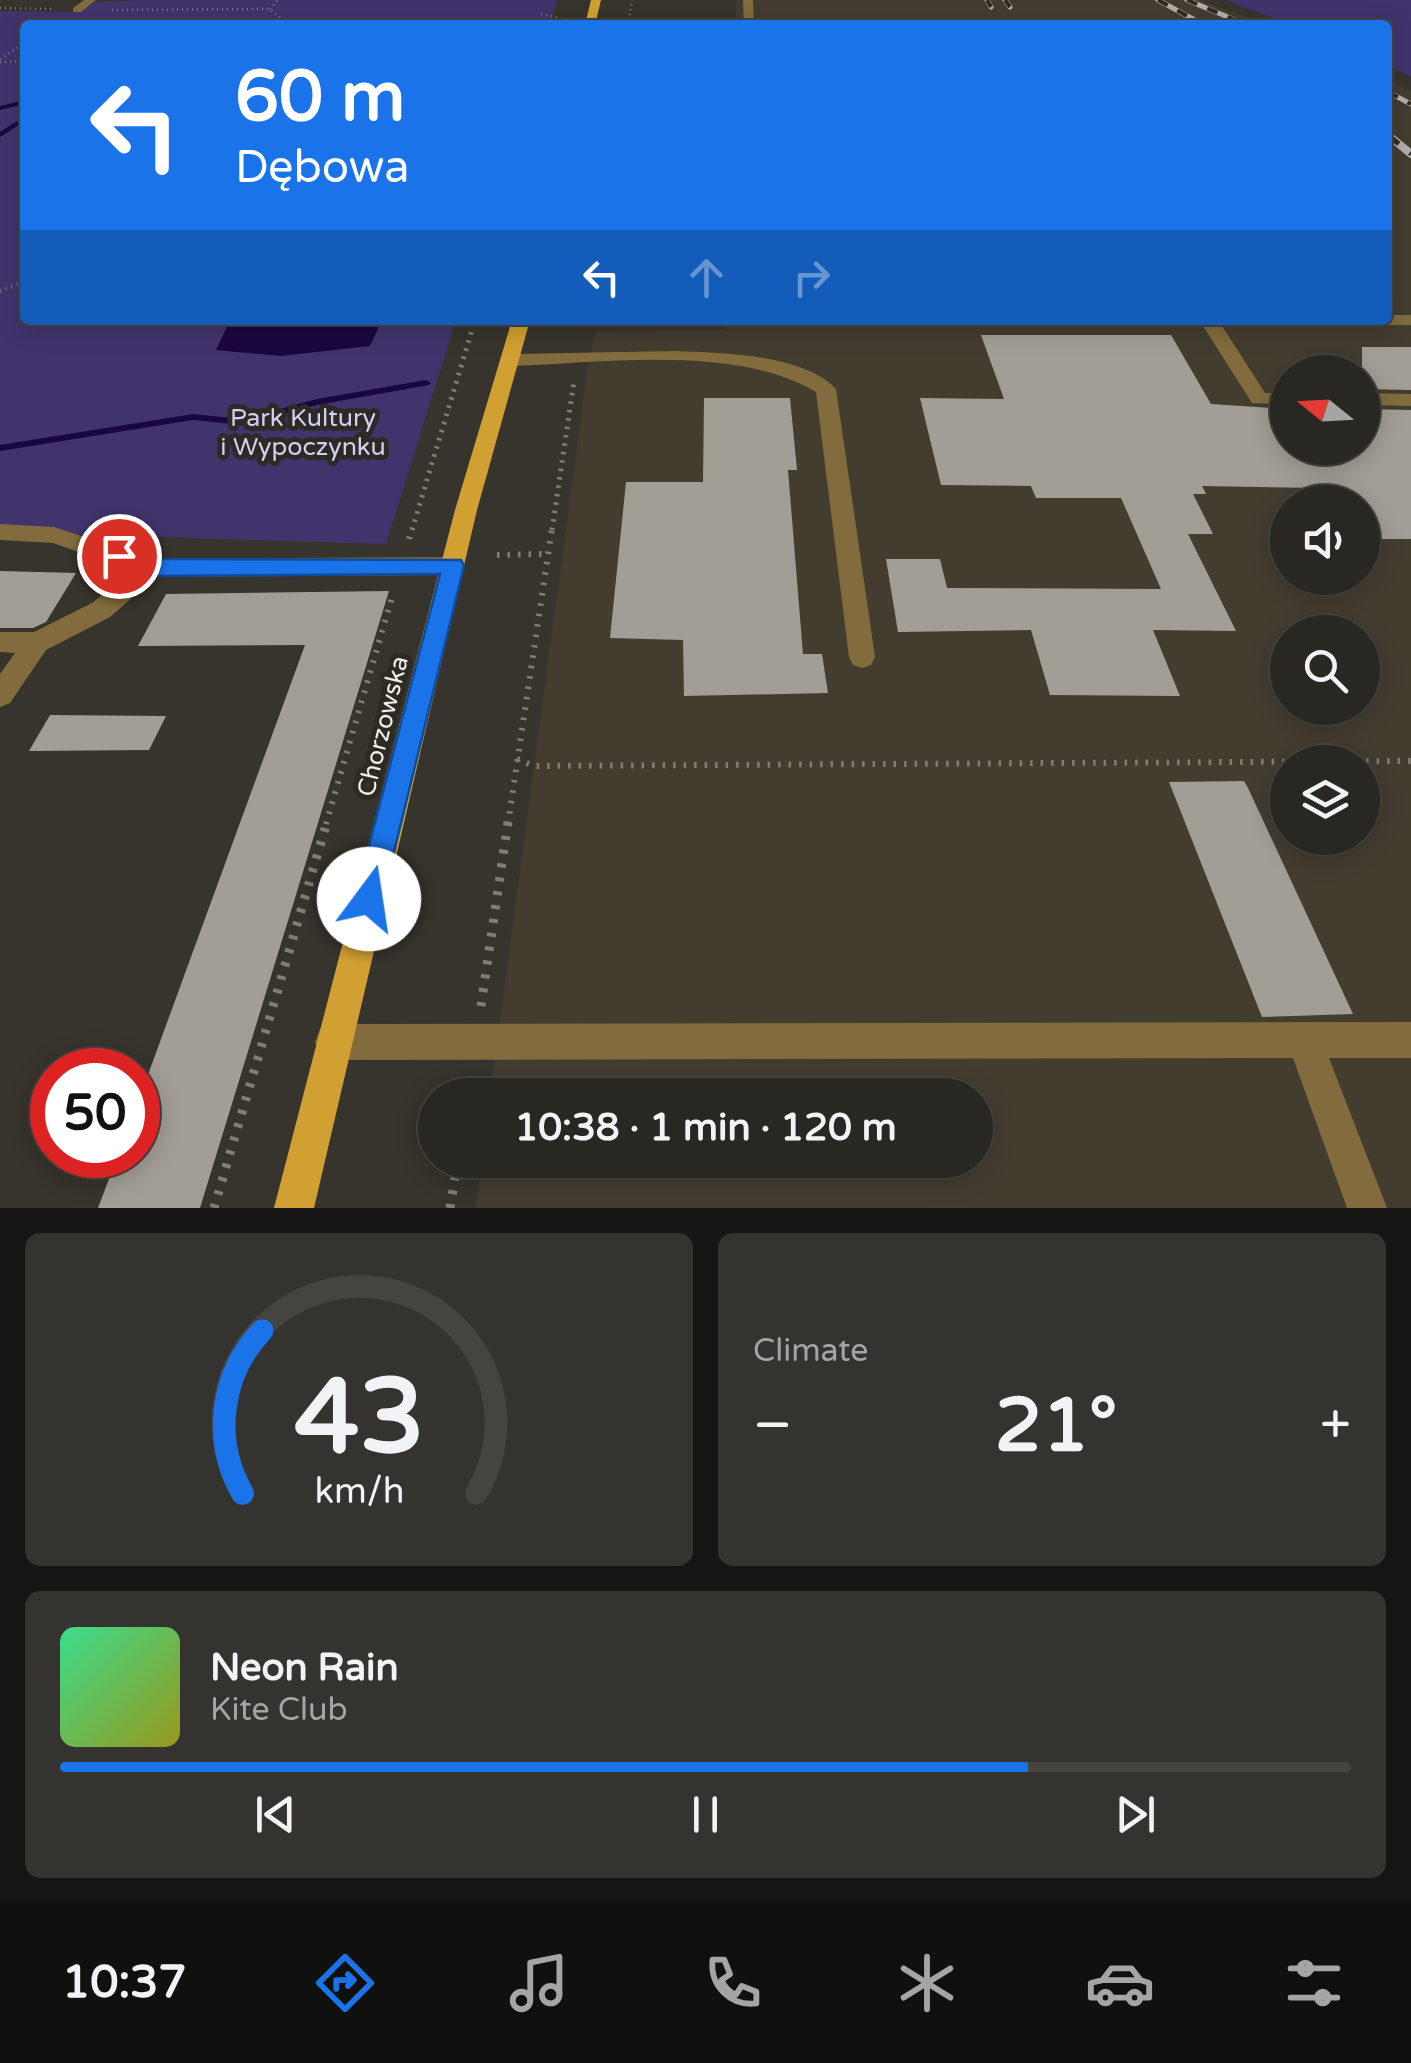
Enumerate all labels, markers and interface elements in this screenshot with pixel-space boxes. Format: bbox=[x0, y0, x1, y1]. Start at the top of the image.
text: 60 m bbox=[235, 56, 405, 140]
icon: left bbox=[70, 60, 200, 190]
text: Dębowa bbox=[235, 141, 410, 195]
icon: left bbox=[574, 250, 629, 305]
icon: ahead bbox=[679, 250, 734, 305]
icon: right bbox=[784, 250, 839, 305]
north arrow bbox=[1270, 355, 1380, 465]
map controls bbox=[1270, 355, 1380, 855]
park label: Park Kultury i Wypoczynku bbox=[220, 403, 386, 462]
button: sound bbox=[1270, 485, 1380, 595]
pin bbox=[77, 514, 162, 599]
icon: arrive bbox=[92, 529, 147, 584]
button: search bbox=[1270, 615, 1380, 725]
street label: Chorzowska bbox=[351, 653, 415, 800]
button: layers bbox=[1270, 745, 1380, 855]
position arrow bbox=[317, 847, 421, 951]
speed limit sign: 50 bbox=[30, 1048, 160, 1178]
text: 10:38 · 1 min · 120 m bbox=[514, 1105, 897, 1151]
text: Climate bbox=[753, 1332, 868, 1370]
text: 43 bbox=[294, 1356, 424, 1481]
text: 21° bbox=[995, 1381, 1117, 1471]
text: − bbox=[753, 1393, 792, 1459]
text: + bbox=[1320, 1393, 1351, 1459]
text: km/h bbox=[314, 1470, 404, 1513]
text: Neon Rain bbox=[210, 1645, 399, 1691]
text: Kite Club bbox=[210, 1691, 348, 1729]
icon: previous bbox=[248, 1787, 303, 1842]
icon: pause bbox=[678, 1787, 733, 1842]
icon: next bbox=[1108, 1787, 1163, 1842]
icon: directions bbox=[310, 1948, 380, 2018]
icon: music bbox=[504, 1948, 574, 2018]
icon: phone bbox=[698, 1948, 768, 2018]
icon: climate bbox=[892, 1948, 962, 2018]
icon: car bbox=[1085, 1948, 1155, 2018]
icon: filters bbox=[1279, 1948, 1349, 2018]
text: 10:37 bbox=[62, 1956, 187, 2010]

